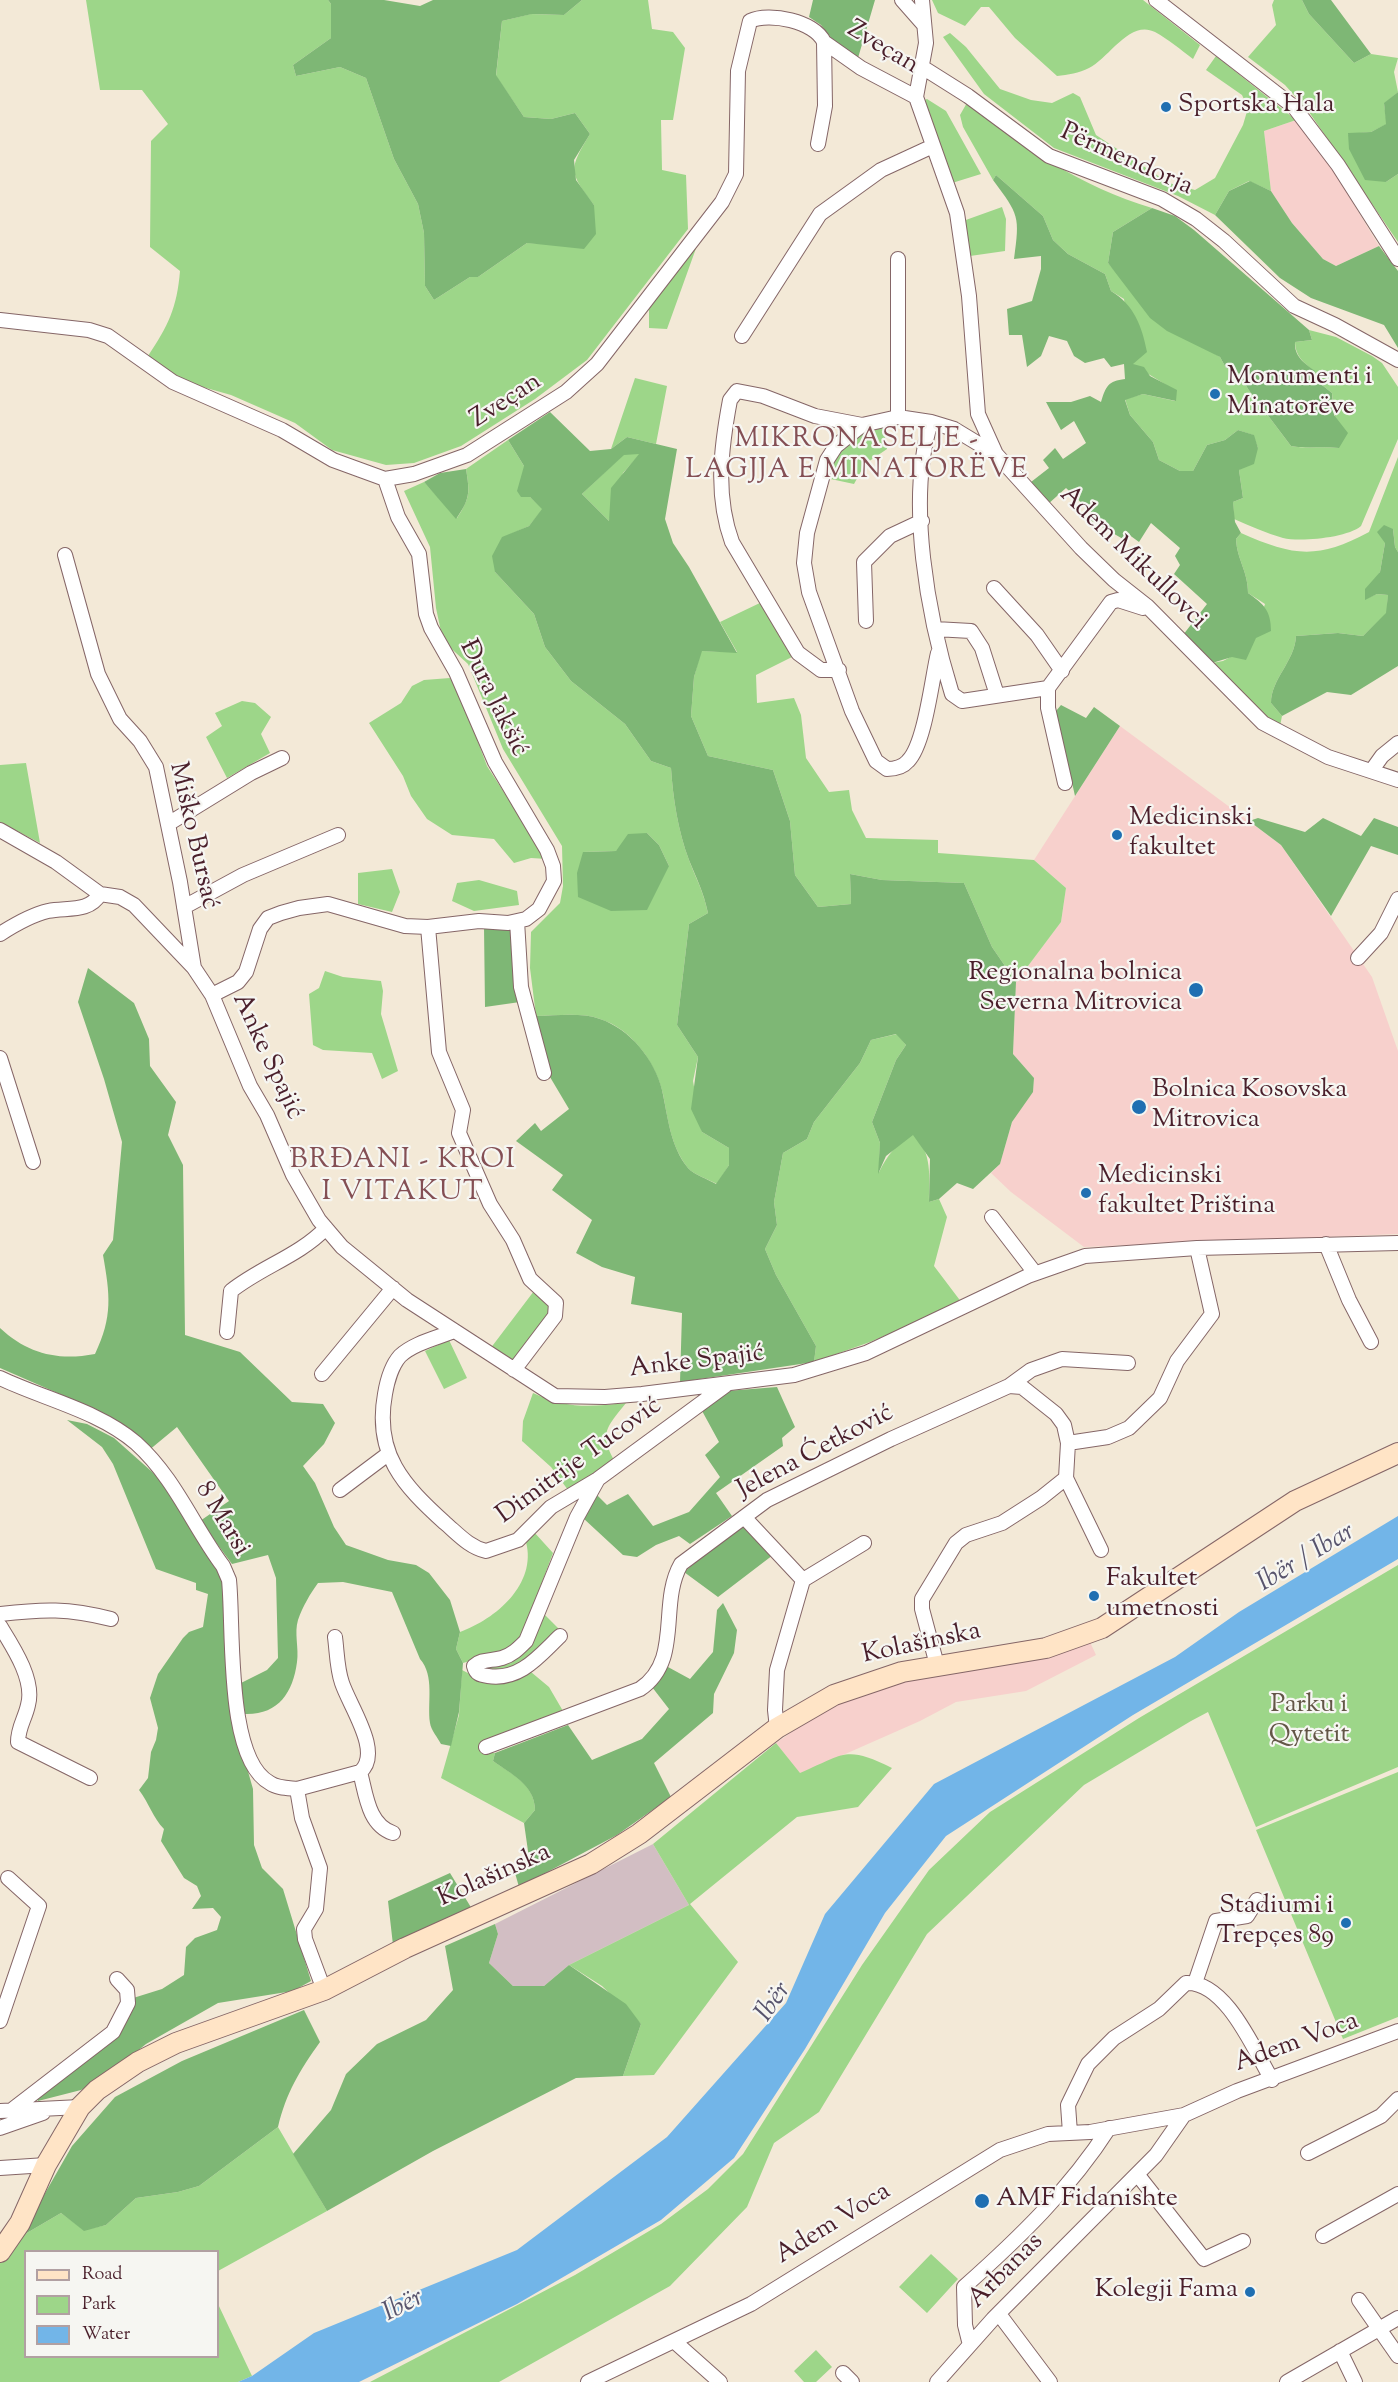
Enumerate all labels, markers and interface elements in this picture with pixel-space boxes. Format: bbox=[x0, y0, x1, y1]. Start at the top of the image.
street label: Zveçan bbox=[840, 15, 924, 83]
place label: Sportska Hala bbox=[1178, 91, 1334, 123]
marker: Sportska Hala bbox=[1159, 100, 1173, 114]
street label: Përmendorja bbox=[1055, 118, 1197, 204]
place label: Monumenti i Minatorëve bbox=[1227, 363, 1372, 424]
street label: Zveçan bbox=[466, 368, 548, 436]
marker: Monumenti i Minatorëve bbox=[1208, 387, 1222, 401]
district label: MIKRONASELJE - LAGJJA E MINATORËVE bbox=[685, 425, 1029, 488]
street label: Adem Mikullovci bbox=[1052, 481, 1212, 637]
street label: Ðura Jakšić bbox=[450, 636, 534, 762]
street label: Miško Bursać bbox=[160, 760, 224, 912]
place label: Medicinski fakultet bbox=[1129, 804, 1253, 866]
marker: Medicinski fakultet bbox=[1110, 828, 1124, 842]
place label: Regionalna bolnica Severna Mitrovica bbox=[968, 959, 1182, 1020]
marker: Regionalna bolnica Severna Mitrovica bbox=[1187, 981, 1205, 999]
street label: Anke Spajić bbox=[223, 989, 309, 1125]
place label: Bolnica Kosovska Mitrovica bbox=[1152, 1076, 1347, 1138]
marker: Bolnica Kosovska Mitrovica bbox=[1130, 1098, 1148, 1116]
district label: BRĐANI - KROI I VITAKUT bbox=[290, 1145, 516, 1211]
place label: Medicinski fakultet Priština bbox=[1098, 1162, 1275, 1224]
marker: Medicinski fakultet Priština bbox=[1079, 1186, 1093, 1200]
street label: Anke Spajić bbox=[628, 1339, 766, 1387]
street label: Dimitrije Tucović bbox=[491, 1392, 669, 1532]
street label: Jelena Ćetković bbox=[733, 1399, 899, 1507]
street label: 8 Marsi bbox=[187, 1477, 255, 1563]
water label: Ibër / Ibar bbox=[1252, 1517, 1362, 1601]
place label: Fakultet umetnosti bbox=[1106, 1565, 1219, 1626]
marker: Fakultet umetnosti bbox=[1087, 1589, 1101, 1603]
street label: Kolašinska bbox=[860, 1617, 984, 1673]
park label: Parku i Qytetit bbox=[1269, 1691, 1349, 1752]
street label: Kolašinska bbox=[434, 1838, 556, 1916]
place label: Stadiumi i Trepçes 89 bbox=[1217, 1892, 1334, 1954]
marker: Stadiumi i Trepçes 89 bbox=[1339, 1916, 1353, 1930]
water label: Ibër bbox=[750, 1977, 800, 2029]
street label: Adem Voca bbox=[1231, 2007, 1363, 2081]
street label: Adem Voca bbox=[771, 2177, 897, 2273]
place label: AMF Fidanishte bbox=[996, 2185, 1178, 2217]
marker: AMF Fidanishte bbox=[973, 2192, 991, 2210]
street label: Arbanas bbox=[963, 2228, 1051, 2316]
legend bbox=[24, 2250, 219, 2358]
text: Road bbox=[82, 2262, 122, 2288]
place label: Kolegji Fama bbox=[1095, 2276, 1238, 2308]
water label: Ibër bbox=[378, 2283, 430, 2331]
marker: Kolegji Fama bbox=[1243, 2285, 1257, 2299]
text: Park bbox=[82, 2292, 116, 2318]
text: Water bbox=[82, 2322, 130, 2348]

